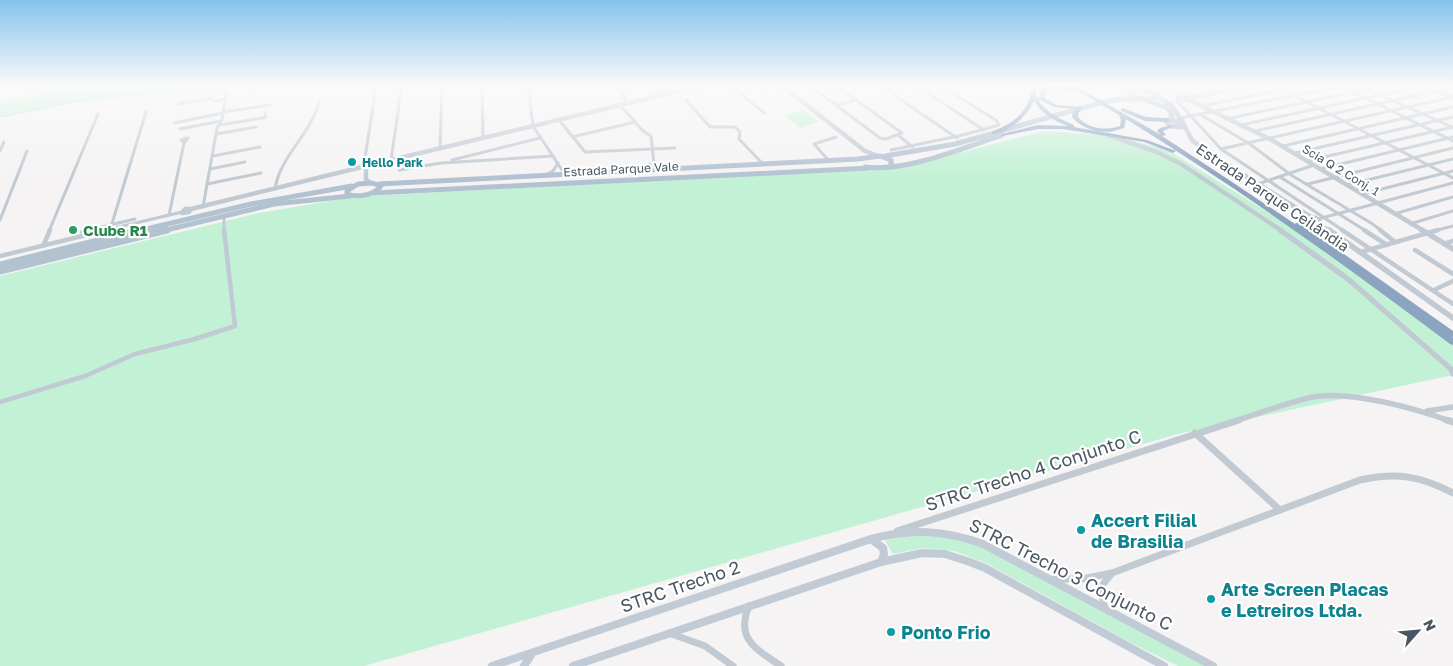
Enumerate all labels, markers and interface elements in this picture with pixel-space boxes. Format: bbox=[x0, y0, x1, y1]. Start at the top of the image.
street label: Estrada Parque Ceilândia bbox=[1193, 139, 1353, 255]
street label: Scia Q 2 Conj. 1 bbox=[1300, 141, 1382, 199]
place label: Hello Park bbox=[362, 155, 423, 170]
marker: Hello Park bbox=[346, 156, 358, 168]
street label: Estrada Parque Vale bbox=[563, 158, 679, 180]
place label: Clube R1 bbox=[83, 221, 148, 239]
marker: Clube R1 bbox=[67, 224, 79, 236]
street label: STRC Trecho 4 Conjunto C bbox=[922, 425, 1144, 515]
place label: Accert Filial de Brasilia bbox=[1091, 509, 1197, 552]
street label: STRC Trecho 3 Conjunto C bbox=[966, 513, 1176, 635]
marker: Accert Filial de Brasilia bbox=[1075, 524, 1087, 536]
street label: STRC Trecho 2 bbox=[617, 555, 743, 617]
place label: Arte Screen Placas e Letreiros Ltda. bbox=[1221, 578, 1389, 621]
marker: Arte Screen Placas e Letreiros Ltda. bbox=[1205, 593, 1217, 605]
north arrow bbox=[1393, 606, 1443, 656]
text: N bbox=[1420, 616, 1440, 633]
place label: Ponto Frio bbox=[901, 621, 991, 643]
marker: Ponto Frio bbox=[885, 626, 897, 638]

